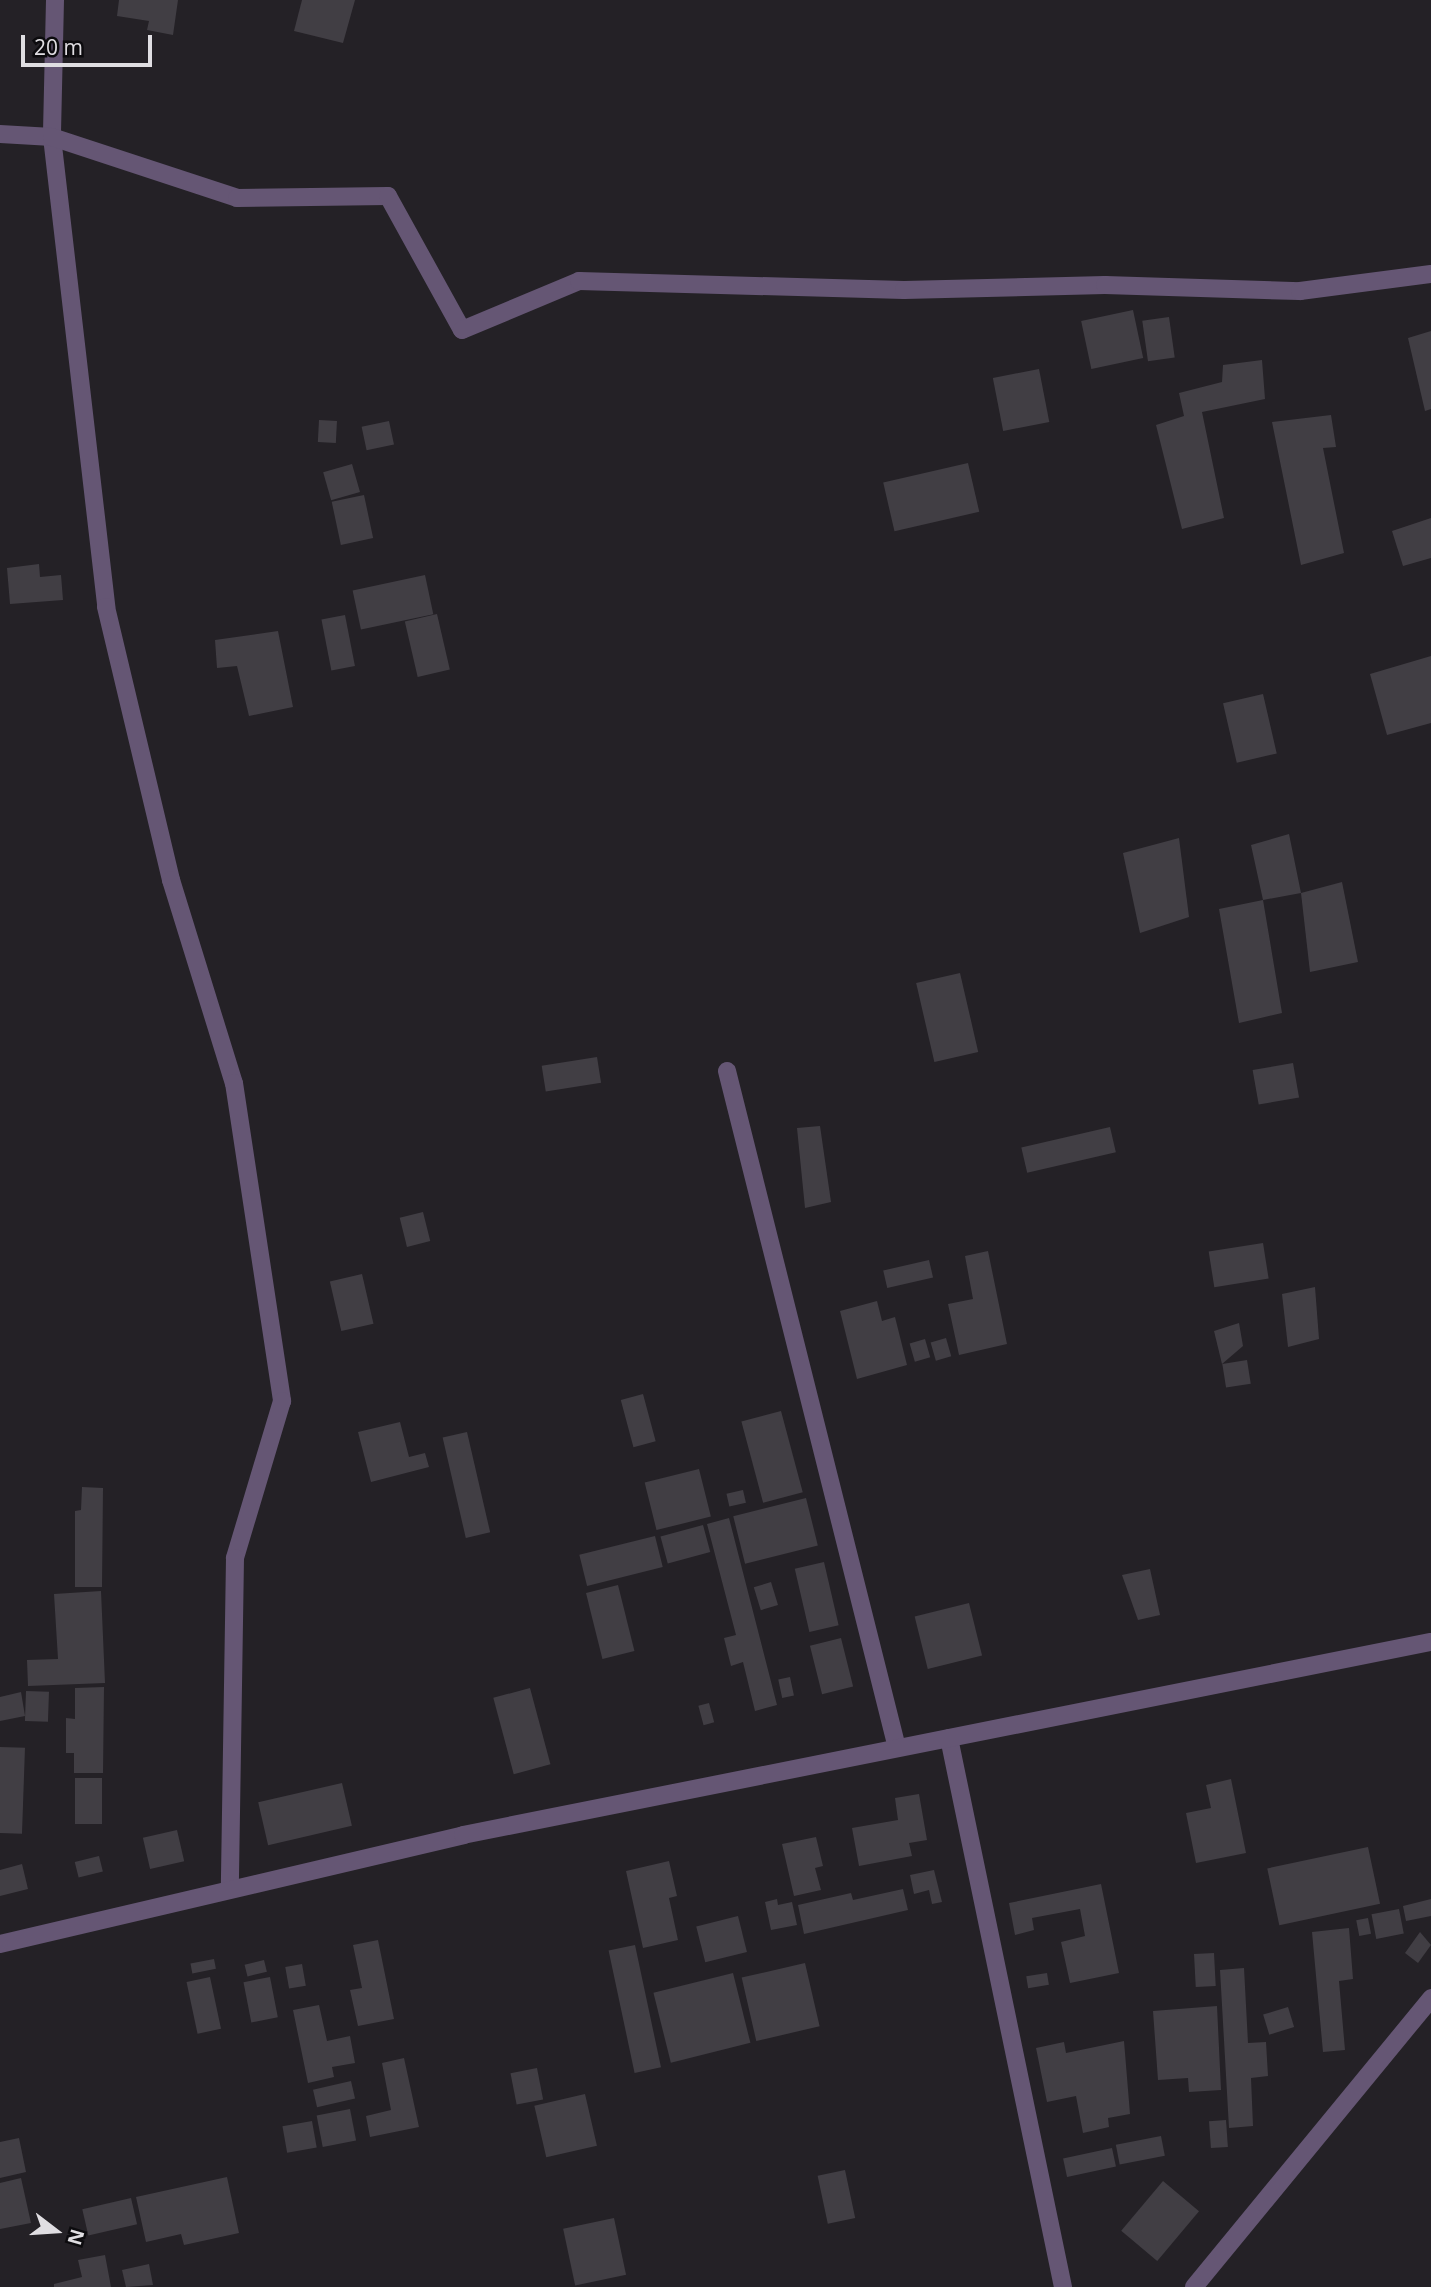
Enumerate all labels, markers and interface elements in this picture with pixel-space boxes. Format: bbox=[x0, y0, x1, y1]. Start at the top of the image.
scale bar bbox=[24, 21, 156, 65]
text: 20 m bbox=[34, 33, 83, 61]
north arrow bbox=[21, 2196, 91, 2266]
text: N bbox=[61, 2226, 91, 2248]

